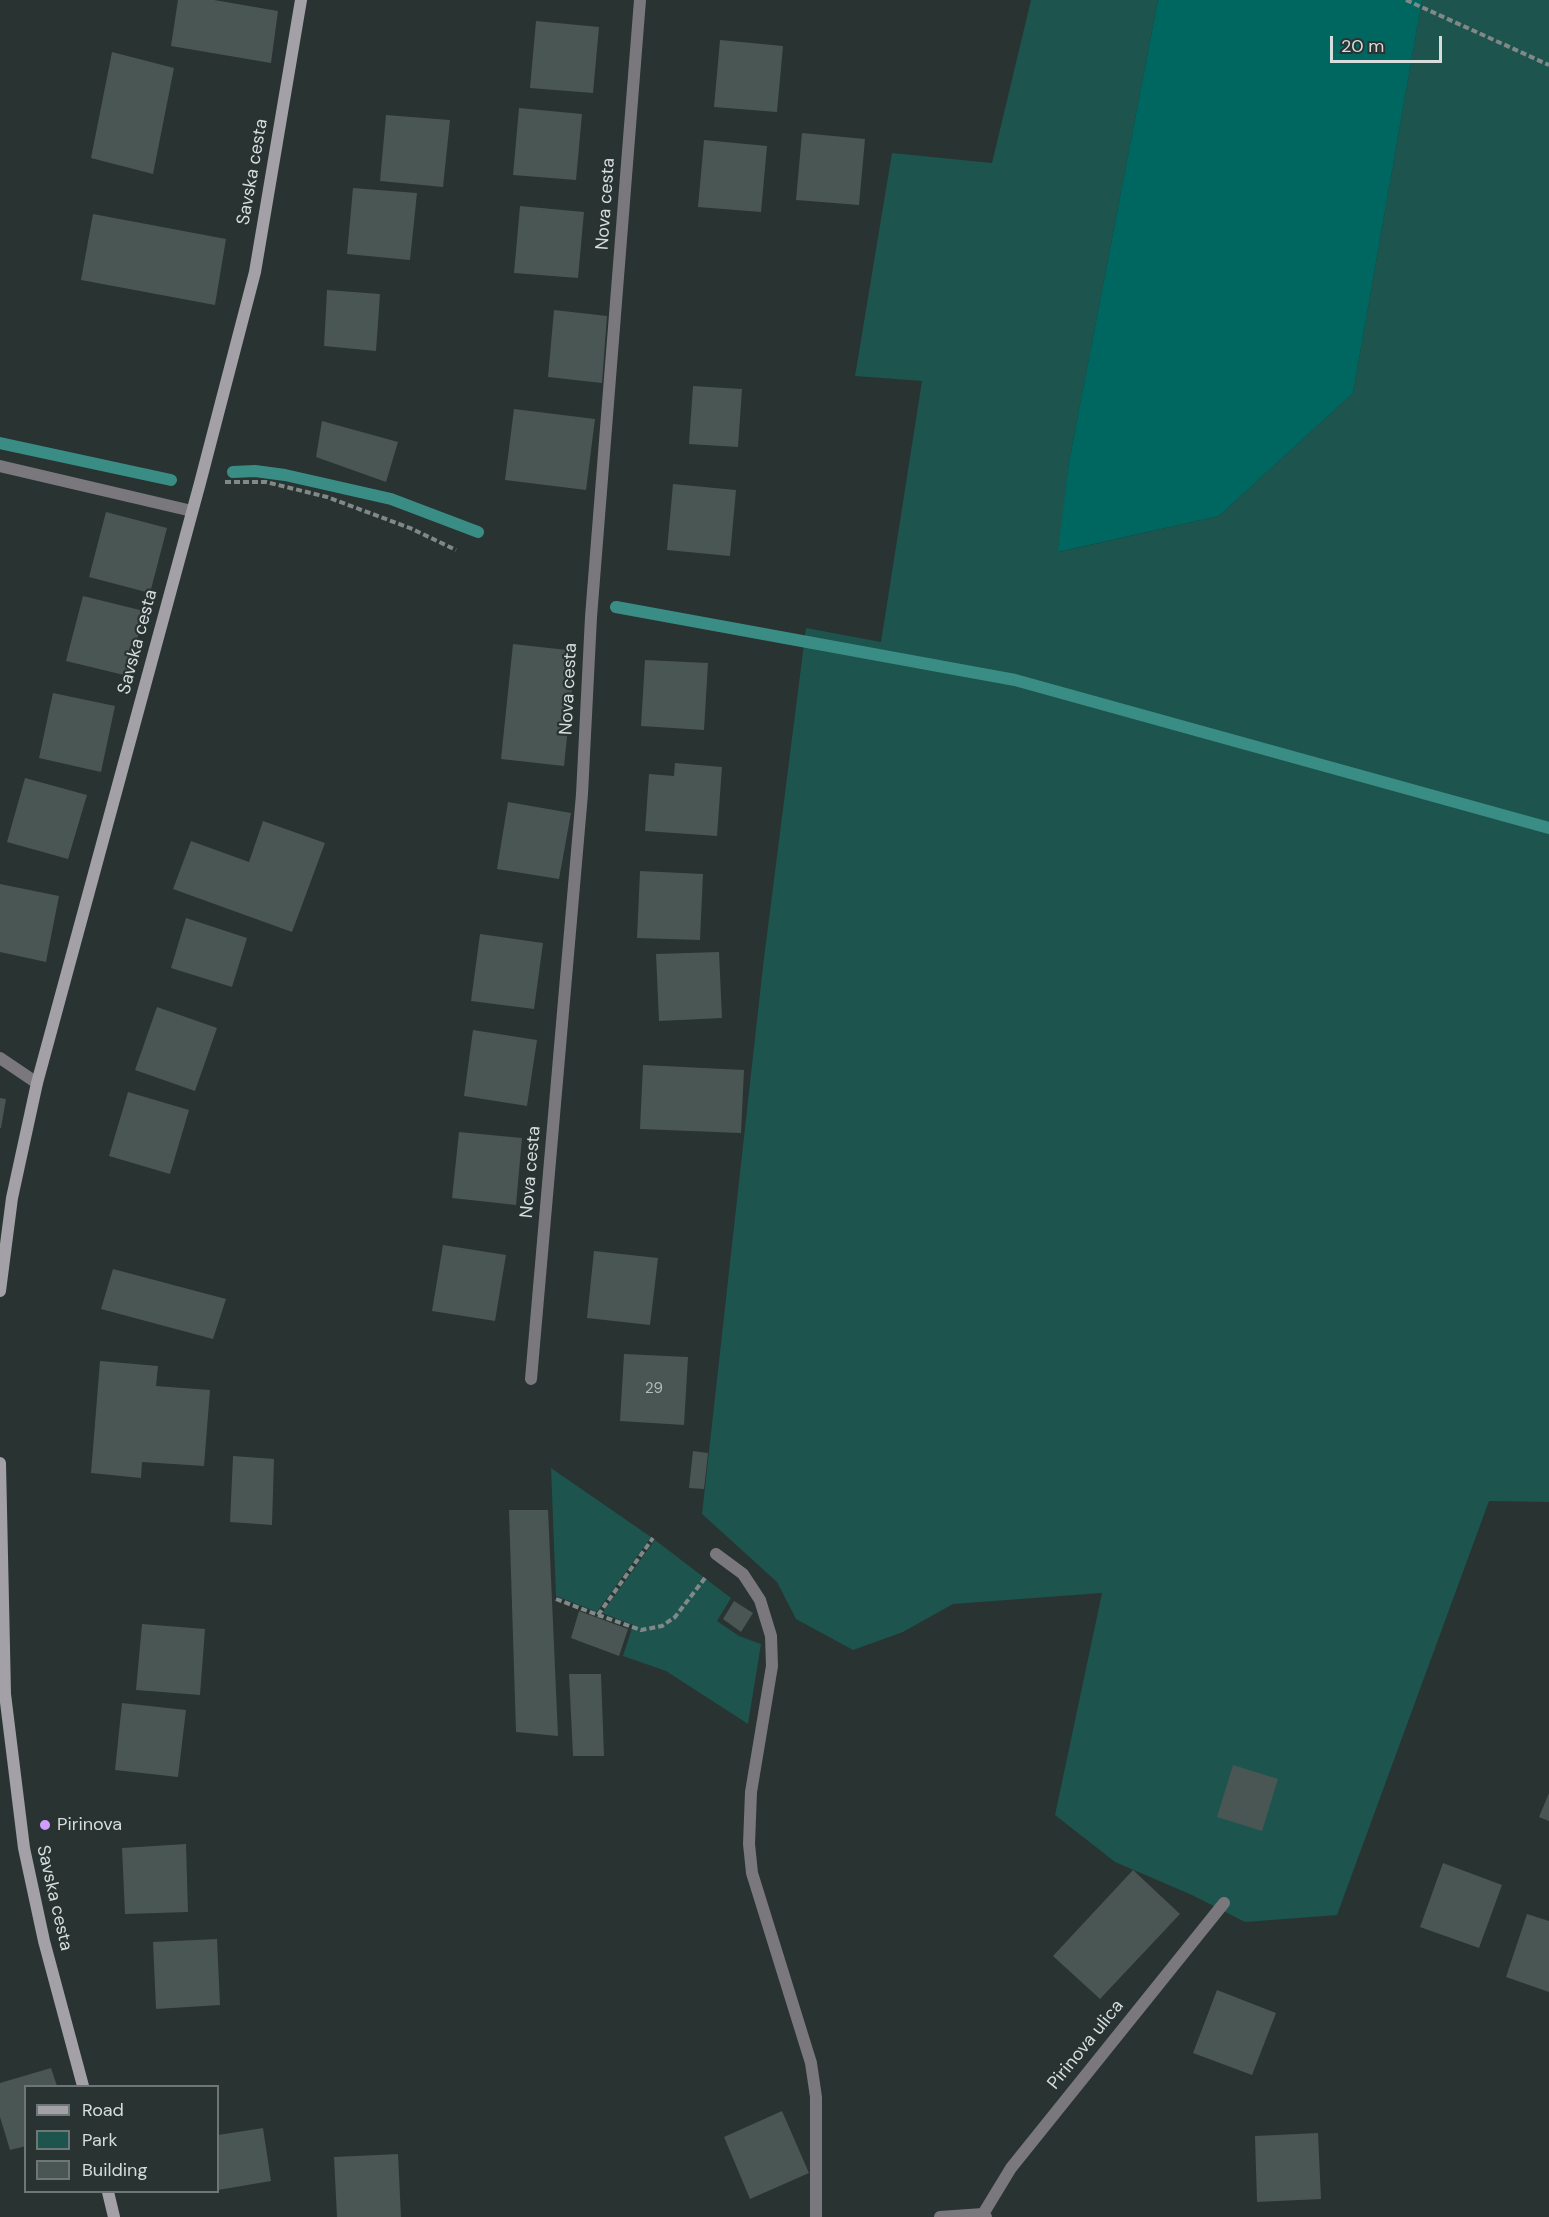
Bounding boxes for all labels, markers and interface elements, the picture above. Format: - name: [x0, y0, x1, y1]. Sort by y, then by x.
- scale bar: [1333, 24, 1446, 62]
- text: 20 m: [1341, 34, 1384, 58]
- street label: Savska cesta: [233, 117, 273, 227]
- street label: Nova cesta: [592, 157, 620, 251]
- street label: Savska cesta: [114, 587, 162, 697]
- street label: Nova cesta: [556, 642, 582, 736]
- street label: Nova cesta: [516, 1125, 546, 1219]
- house number: 29: [645, 1380, 663, 1398]
- place label: Pirinova: [57, 1814, 122, 1836]
- marker: Pirinova: [38, 1818, 52, 1832]
- street label: Savska cesta: [31, 1843, 77, 1953]
- street label: Pirinova ulica: [1043, 1996, 1129, 2094]
- legend: [24, 2085, 219, 2193]
- text: Road: [82, 2098, 124, 2122]
- text: Park: [82, 2128, 118, 2152]
- text: Building: [82, 2158, 147, 2182]

